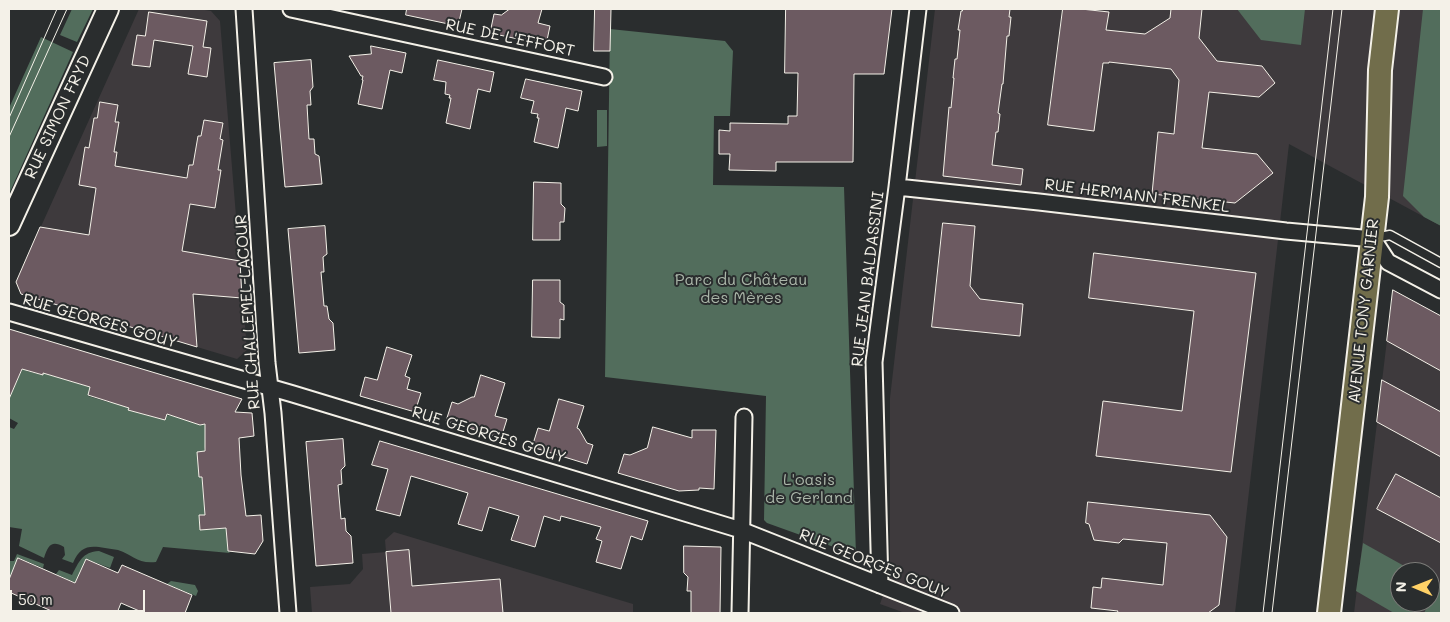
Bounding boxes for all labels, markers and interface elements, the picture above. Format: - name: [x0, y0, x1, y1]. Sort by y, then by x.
- street label: RUE DE L'EFFORT: [444, 15, 576, 61]
- street label: RUE SIMON FRYD: [21, 52, 95, 182]
- street label: RUE HERMANN FRENKEL: [1043, 175, 1231, 217]
- street label: RUE JEAN BALDASSINI: [848, 190, 888, 368]
- street label: RUE CHALLEMEL-LACOUR: [232, 214, 264, 410]
- street label: AVENUE TONY GARNIER: [1345, 218, 1383, 404]
- park label: Parc du Château des Mères: [675, 270, 807, 308]
- street label: RUE GEORGES GOUY: [20, 290, 180, 352]
- street label: RUE GEORGES GOUY: [410, 402, 568, 468]
- park label: L'oasis de Gerland: [765, 470, 853, 508]
- street label: RUE GEORGES GOUY: [796, 525, 952, 603]
- north arrow: [1390, 562, 1440, 612]
- scale bar: [12, 580, 148, 612]
- text: N: [1391, 581, 1410, 592]
- text: 50 m: [18, 589, 53, 609]

